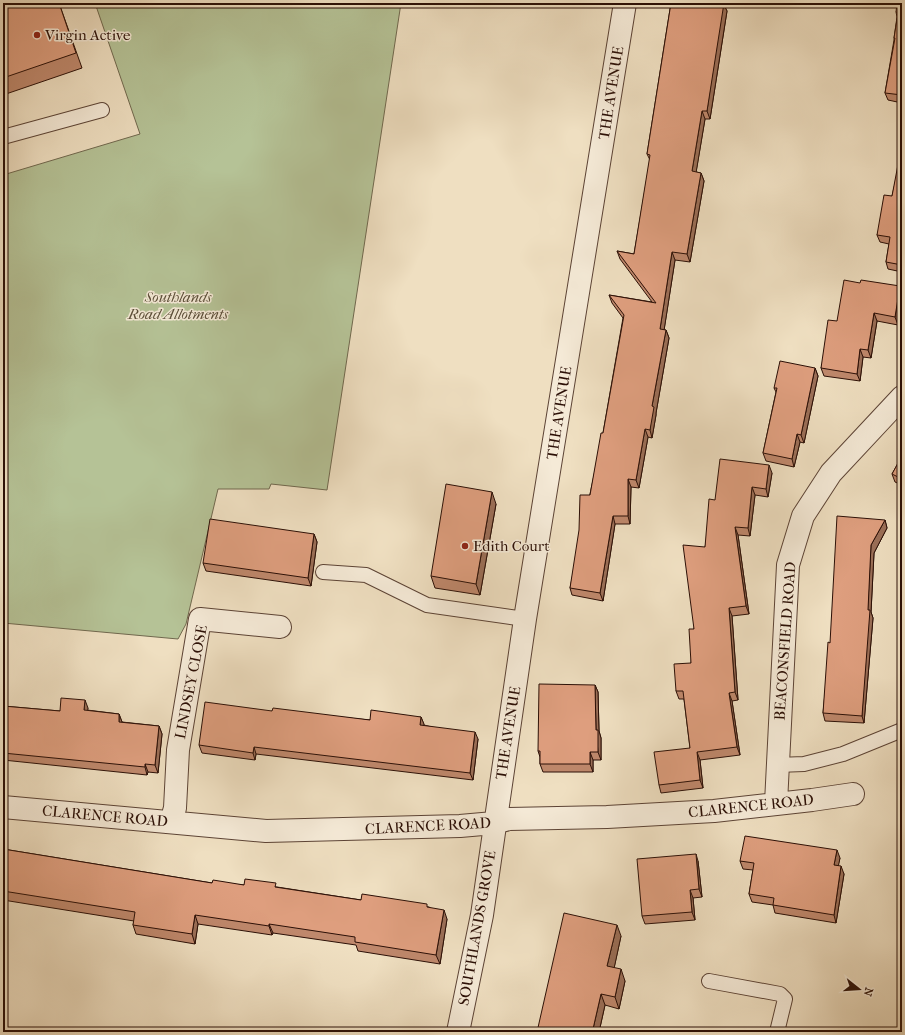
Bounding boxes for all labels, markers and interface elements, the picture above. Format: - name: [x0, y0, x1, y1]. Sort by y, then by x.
- place label: Virgin Active: [44, 26, 131, 44]
- marker: Virgin Active: [32, 30, 42, 40]
- street label: THE AVENUE: [595, 45, 627, 141]
- park label: Southlands Road Allotments: [127, 288, 228, 323]
- street label: THE AVENUE: [543, 365, 575, 461]
- place label: Edith Court: [473, 537, 550, 555]
- marker: Edith Court: [460, 541, 470, 551]
- street label: BEACONSFIELD ROAD: [770, 561, 800, 721]
- street label: LINDSEY CLOSE: [171, 623, 211, 741]
- street label: THE AVENUE: [492, 685, 524, 781]
- street label: CLARENCE ROAD: [687, 790, 815, 822]
- street label: CLARENCE ROAD: [41, 802, 169, 830]
- street label: CLARENCE ROAD: [365, 814, 491, 838]
- street label: SOUTHLANDS GROVE: [454, 849, 500, 1007]
- north arrow: [839, 969, 879, 1009]
- text: N: [860, 986, 876, 998]

